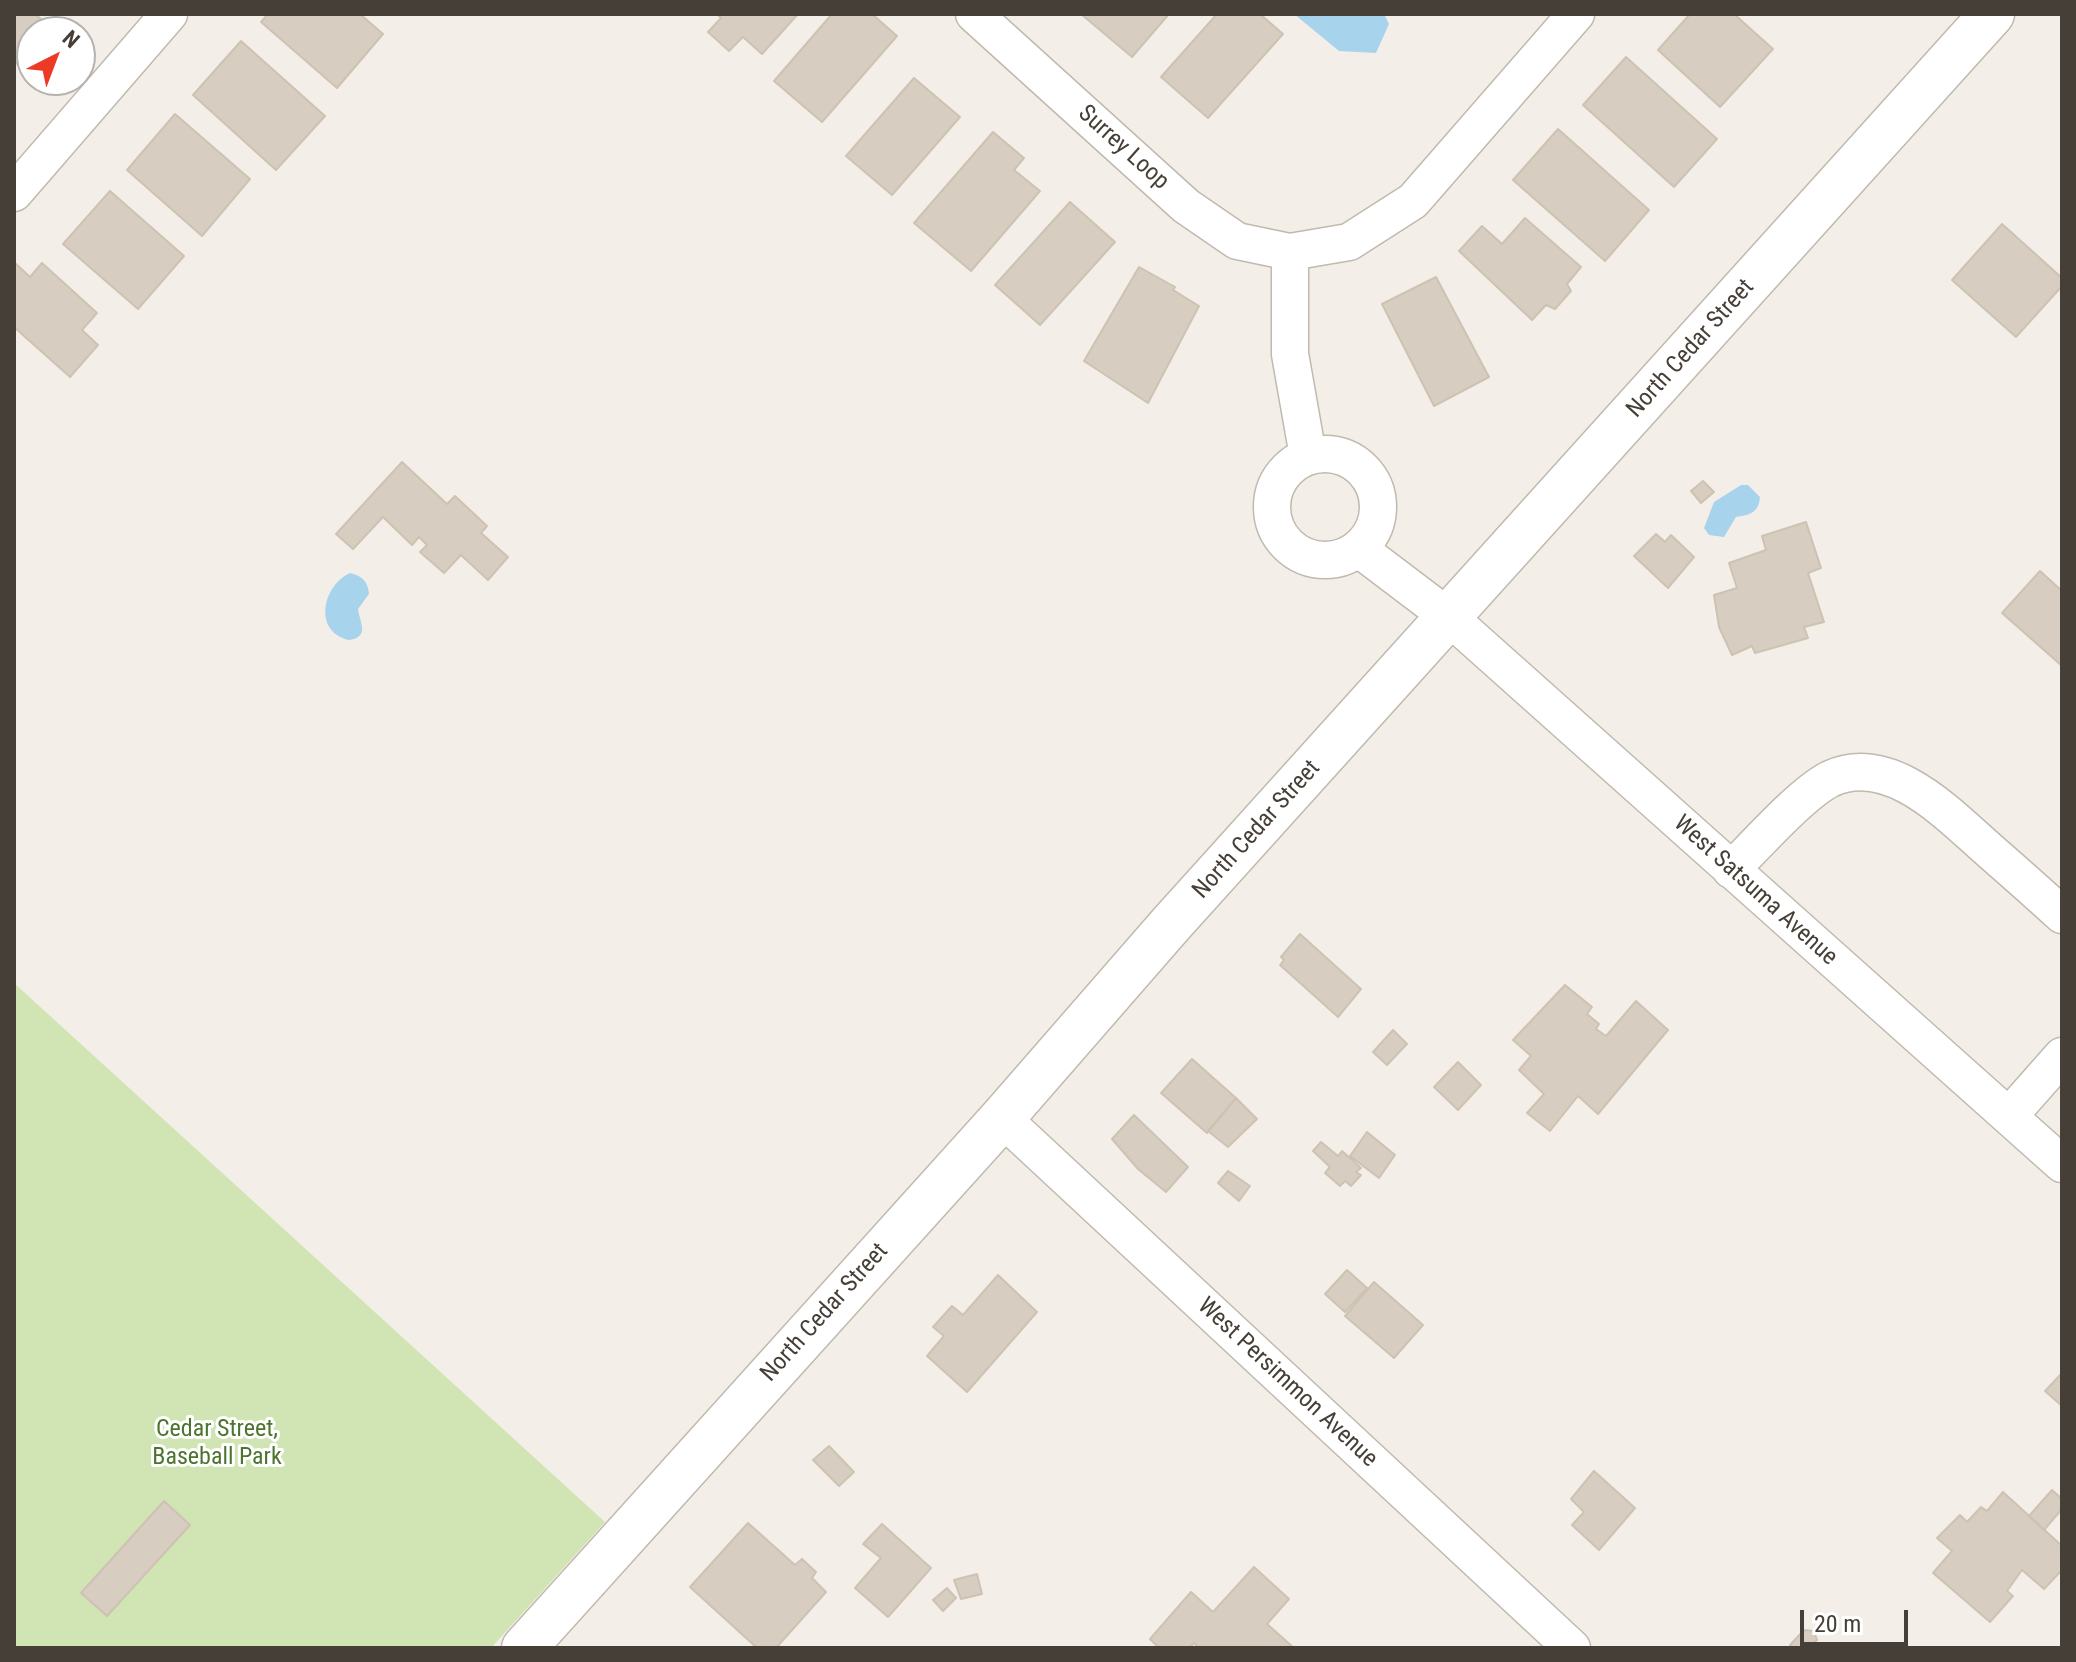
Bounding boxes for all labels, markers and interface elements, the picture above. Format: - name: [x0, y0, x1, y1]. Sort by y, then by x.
- north arrow: [16, 16, 96, 96]
- text: N: [58, 25, 84, 53]
- street label: Surrey Loop: [1072, 100, 1174, 196]
- street label: North Cedar Street: [1621, 274, 1761, 424]
- street label: North Cedar Street: [1187, 755, 1327, 905]
- street label: West Satsuma Avenue: [1667, 810, 1843, 972]
- street label: North Cedar Street: [755, 1238, 895, 1388]
- street label: West Persimmon Avenue: [1191, 1292, 1383, 1474]
- park label: Cedar Street, Baseball Park: [152, 1416, 282, 1472]
- scale bar: [1804, 1594, 1912, 1644]
- text: 20 m: [1814, 1610, 1861, 1638]

